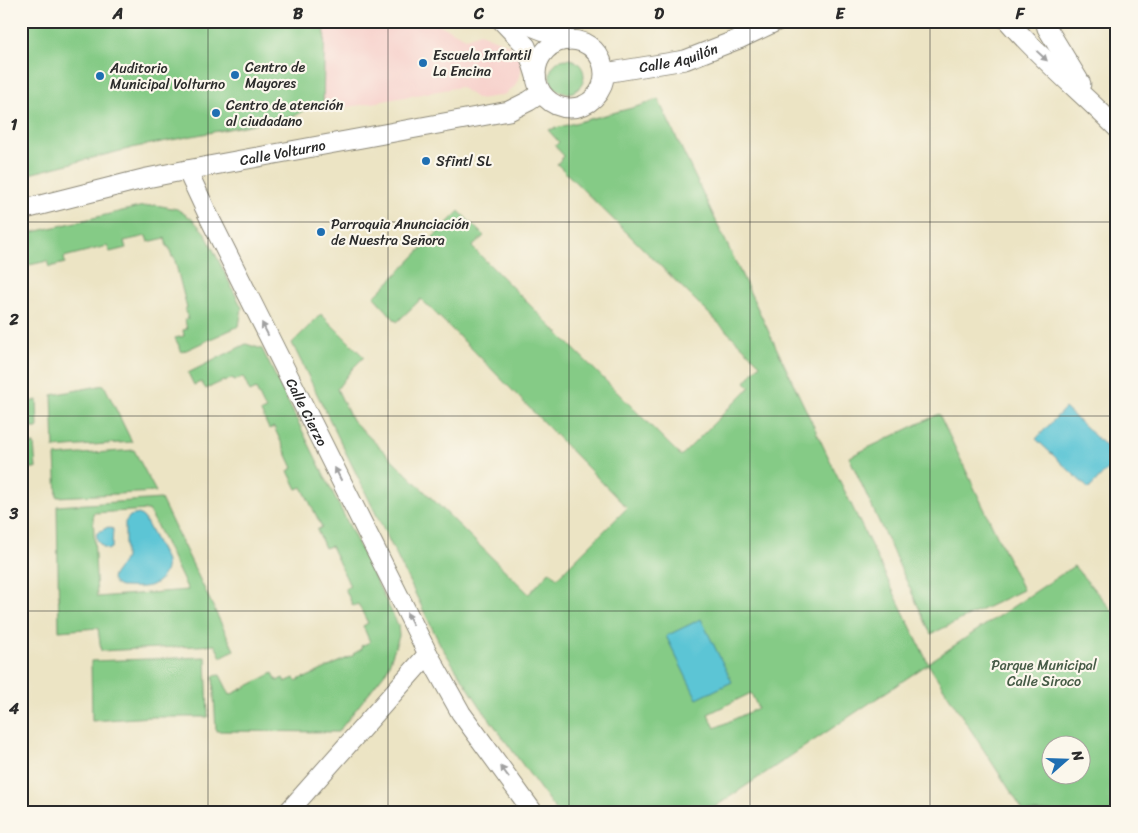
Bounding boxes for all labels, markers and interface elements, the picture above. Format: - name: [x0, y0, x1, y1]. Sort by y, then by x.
- text: A: [112, 0, 123, 28]
- text: B: [293, 0, 304, 28]
- text: C: [473, 0, 485, 28]
- text: D: [654, 0, 664, 28]
- text: E: [836, 0, 846, 28]
- text: F: [1015, 0, 1026, 28]
- street label: Calle Aquilón: [637, 36, 722, 80]
- place label: Escuela Infantil La Encina: [433, 43, 532, 84]
- one-way arrow: [1036, 50, 1048, 62]
- place label: Centro de Mayores: [245, 55, 305, 96]
- place label: Auditorio Municipal Volturno: [109, 56, 225, 97]
- marker: Escuela Infantil La Encina: [417, 57, 429, 69]
- marker: Centro de Mayores: [229, 69, 241, 81]
- marker: Auditorio Municipal Volturno: [94, 70, 106, 82]
- place label: Centro de atención al ciudadano: [226, 93, 344, 134]
- marker: Centro de atención al ciudadano: [210, 107, 222, 119]
- text: 1: [11, 110, 18, 139]
- street label: Calle Volturno: [238, 132, 328, 173]
- place label: Sfintl SL: [436, 149, 492, 174]
- marker: Sfintl SL: [420, 155, 432, 167]
- place label: Parroquia Anunciación de Nuestra Señora: [331, 212, 470, 253]
- marker: Parroquia Anunciación de Nuestra Señora: [315, 226, 327, 238]
- text: 2: [8, 305, 19, 334]
- one-way arrow: [261, 322, 269, 336]
- street label: Calle Cierzo: [279, 373, 334, 451]
- one-way arrow: [334, 467, 342, 481]
- text: 3: [9, 499, 19, 528]
- one-way arrow: [406, 612, 414, 627]
- park label: Parque Municipal Calle Siroco: [991, 653, 1098, 694]
- text: 4: [8, 694, 19, 723]
- north arrow: [1040, 736, 1090, 786]
- text: N: [1064, 746, 1091, 765]
- one-way arrow: [499, 766, 510, 779]

